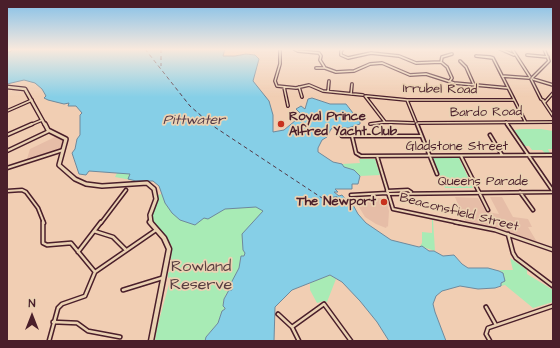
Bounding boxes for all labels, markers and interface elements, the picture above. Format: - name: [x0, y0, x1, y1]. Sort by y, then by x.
- street label: Irrubel Road: [403, 82, 477, 98]
- street label: Bardo Road: [450, 105, 522, 121]
- place label: Royal Prince Alfred Yacht Club: [289, 109, 397, 140]
- water label: Pittwater: [163, 113, 225, 129]
- marker: Royal Prince Alfred Yacht Club: [276, 119, 286, 129]
- street label: Gladstone Street: [406, 139, 508, 155]
- street label: Queens Parade: [438, 174, 528, 190]
- street label: Beaconsfield Street: [398, 191, 520, 235]
- place label: The Newport: [297, 194, 376, 210]
- marker: The Newport: [379, 197, 389, 207]
- park label: Rowland Reserve: [170, 258, 232, 296]
- north arrow: [12, 296, 52, 336]
- text: N: [29, 296, 35, 311]

